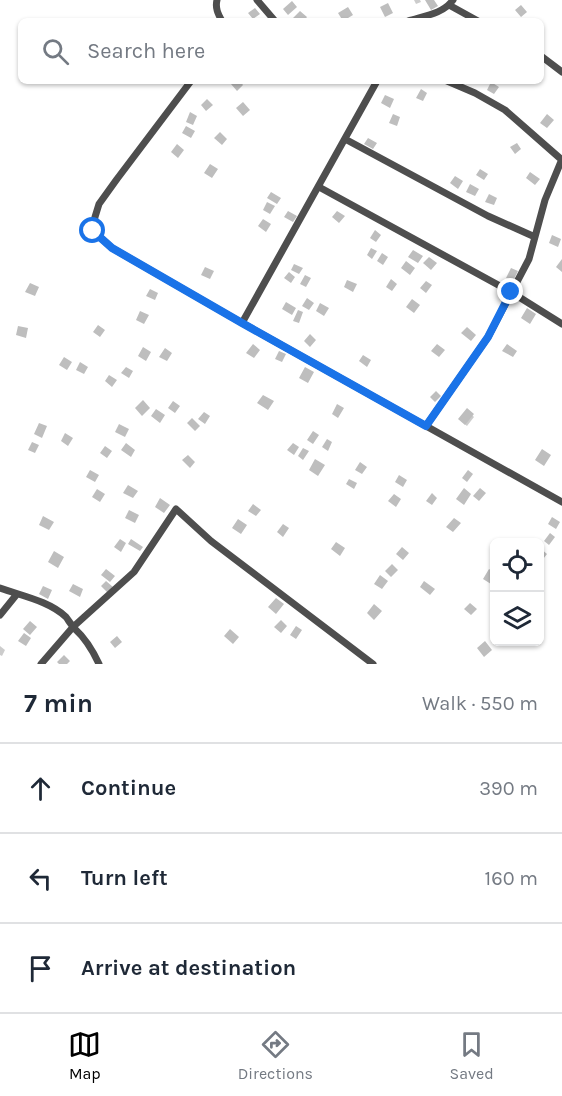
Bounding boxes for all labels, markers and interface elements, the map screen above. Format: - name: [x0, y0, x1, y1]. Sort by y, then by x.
- search box: [18, 18, 544, 84]
- icon: search: [39, 35, 72, 68]
- text: Search here: [87, 38, 205, 64]
- route start: [79, 217, 105, 243]
- route end: [497, 278, 523, 304]
- map controls: [490, 538, 544, 646]
- button: locate: [490, 538, 544, 592]
- button: layers: [490, 592, 544, 646]
- text: 7 min: [24, 688, 93, 719]
- text: Walk · 550 m: [422, 692, 538, 715]
- icon: ahead: [24, 772, 57, 805]
- text: Continue: [81, 775, 176, 801]
- text: 390 m: [479, 777, 538, 800]
- icon: left: [24, 862, 57, 895]
- text: Turn left: [81, 865, 168, 891]
- text: 160 m: [485, 867, 538, 890]
- icon: arrive: [24, 952, 57, 985]
- text: Arrive at destination: [81, 955, 296, 981]
- tab: Map: [68, 1028, 101, 1083]
- tab: Directions: [238, 1028, 313, 1083]
- tab: Saved: [450, 1028, 494, 1083]

